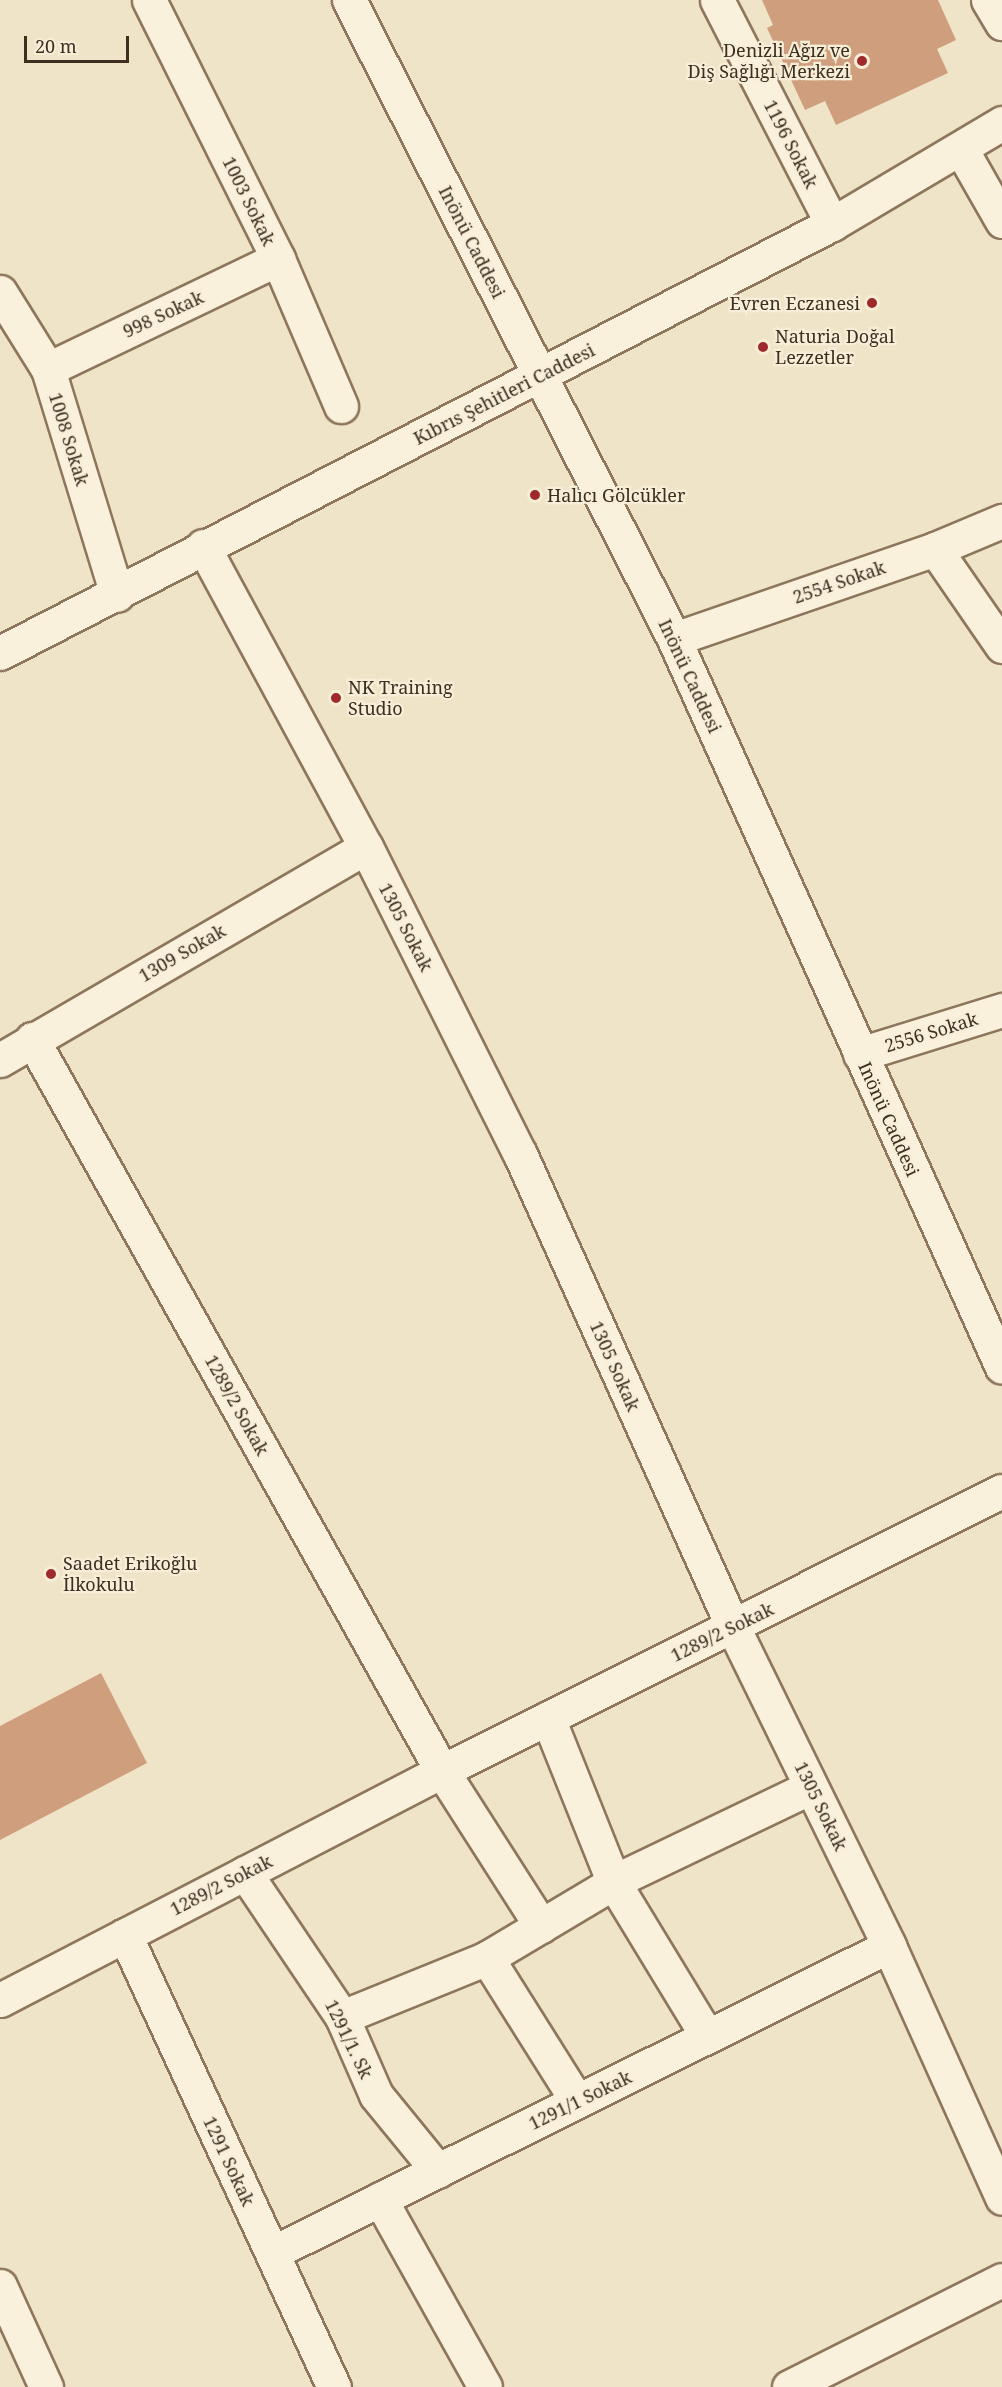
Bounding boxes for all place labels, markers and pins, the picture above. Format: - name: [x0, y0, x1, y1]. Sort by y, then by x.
- place label: Denizli Ağız ve Diş Sağlığı Merkezi: [688, 40, 850, 82]
- marker: Denizli Ağız ve Diş Sağlığı Merkezi: [855, 54, 869, 68]
- place label: Evren Eczanesi: [729, 292, 860, 314]
- marker: Evren Eczanesi: [865, 296, 879, 310]
- place label: Naturia Doğal Lezzetler: [775, 326, 895, 368]
- marker: Naturia Doğal Lezzetler: [756, 340, 770, 354]
- place label: Halıcı Gölcükler: [547, 484, 685, 506]
- marker: Halıcı Gölcükler: [528, 488, 542, 502]
- place label: NK Training Studio: [348, 677, 453, 720]
- marker: NK Training Studio: [329, 691, 343, 705]
- place label: Saadet Erikoğlu İlkokulu: [63, 1553, 197, 1596]
- marker: Saadet Erikoğlu İlkokulu: [44, 1567, 58, 1581]

